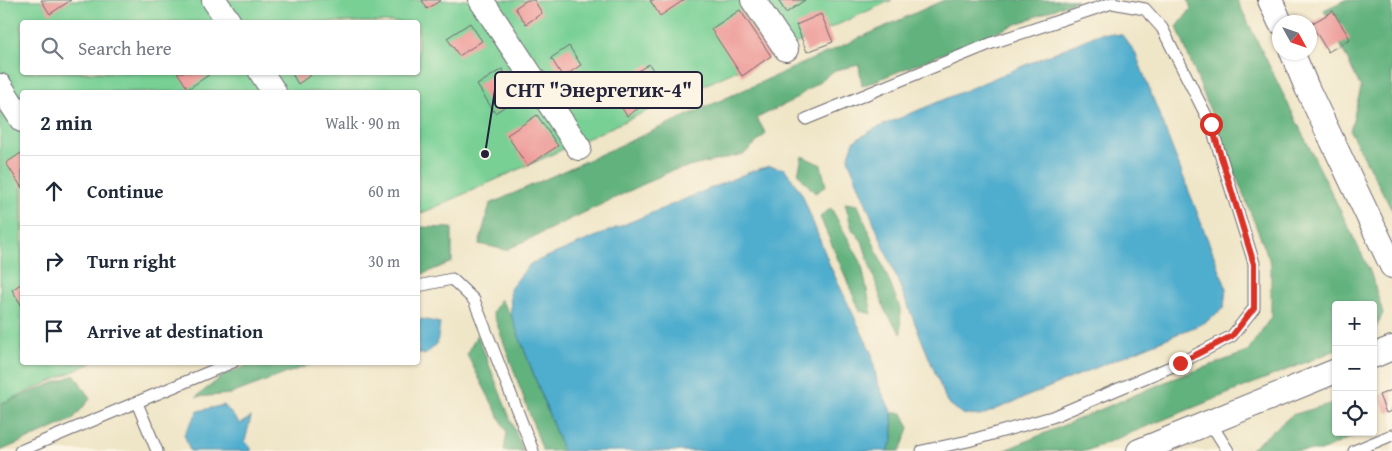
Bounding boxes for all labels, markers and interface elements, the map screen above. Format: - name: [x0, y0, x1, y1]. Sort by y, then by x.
- north arrow: [1272, 15, 1317, 60]
- search box: [20, 20, 420, 75]
- icon: search: [38, 34, 66, 62]
- text: Search here: [78, 34, 172, 62]
- callout: СНТ "Энергетик-4": [495, 72, 702, 108]
- text: СНТ "Энергетик-4": [506, 74, 692, 105]
- text: 2 min: [40, 107, 92, 138]
- text: Walk · 90 m: [325, 111, 400, 135]
- route start: [1200, 113, 1223, 136]
- icon: ahead: [40, 177, 68, 205]
- text: Continue: [87, 177, 164, 205]
- text: 60 m: [368, 179, 400, 203]
- icon: right: [40, 247, 68, 275]
- text: Turn right: [87, 247, 176, 275]
- text: 30 m: [368, 249, 400, 273]
- map controls: [1332, 301, 1377, 436]
- button: +: [1332, 301, 1377, 346]
- icon: arrive: [40, 317, 68, 345]
- text: Arrive at destination: [87, 317, 263, 345]
- button: −: [1332, 346, 1377, 391]
- route end: [1169, 352, 1192, 375]
- button: locate: [1332, 391, 1377, 436]

